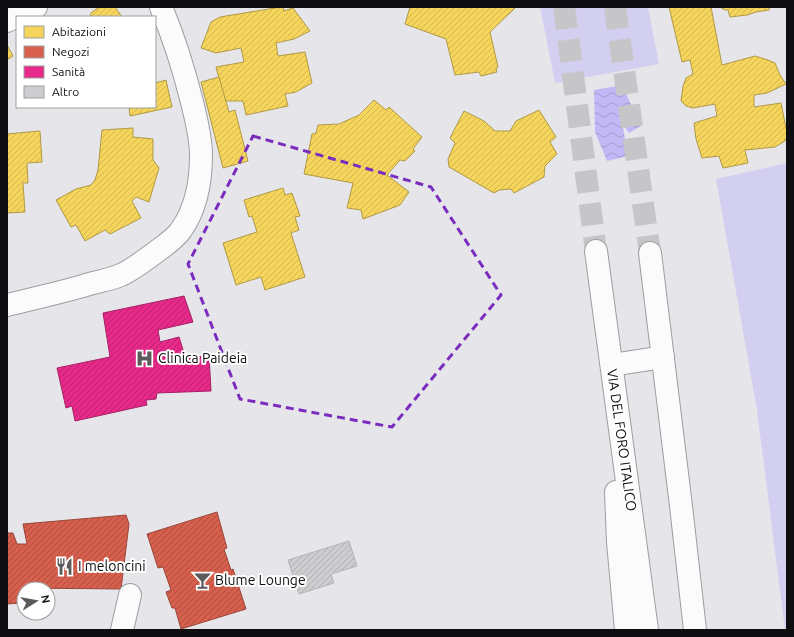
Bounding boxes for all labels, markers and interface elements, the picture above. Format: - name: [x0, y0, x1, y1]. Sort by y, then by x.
- legend: [16, 16, 156, 108]
- text: Abitazioni: [52, 25, 106, 38]
- text: Negozi: [52, 45, 90, 58]
- text: Sanità: [52, 65, 85, 78]
- text: Altro: [52, 85, 79, 98]
- hospital icon: Clinica Paideia: [135, 348, 155, 368]
- place label: Clinica Paideia: [158, 350, 247, 366]
- street label: VIA DEL FORO ITALICO: [604, 368, 640, 512]
- restaurant icon: I meloncini: [55, 556, 75, 576]
- place label: I meloncini: [78, 558, 146, 574]
- bar icon: Blume Lounge: [192, 570, 212, 590]
- place label: Blume Lounge: [215, 572, 306, 588]
- north arrow: [16, 581, 56, 621]
- text: N: [39, 594, 52, 604]

